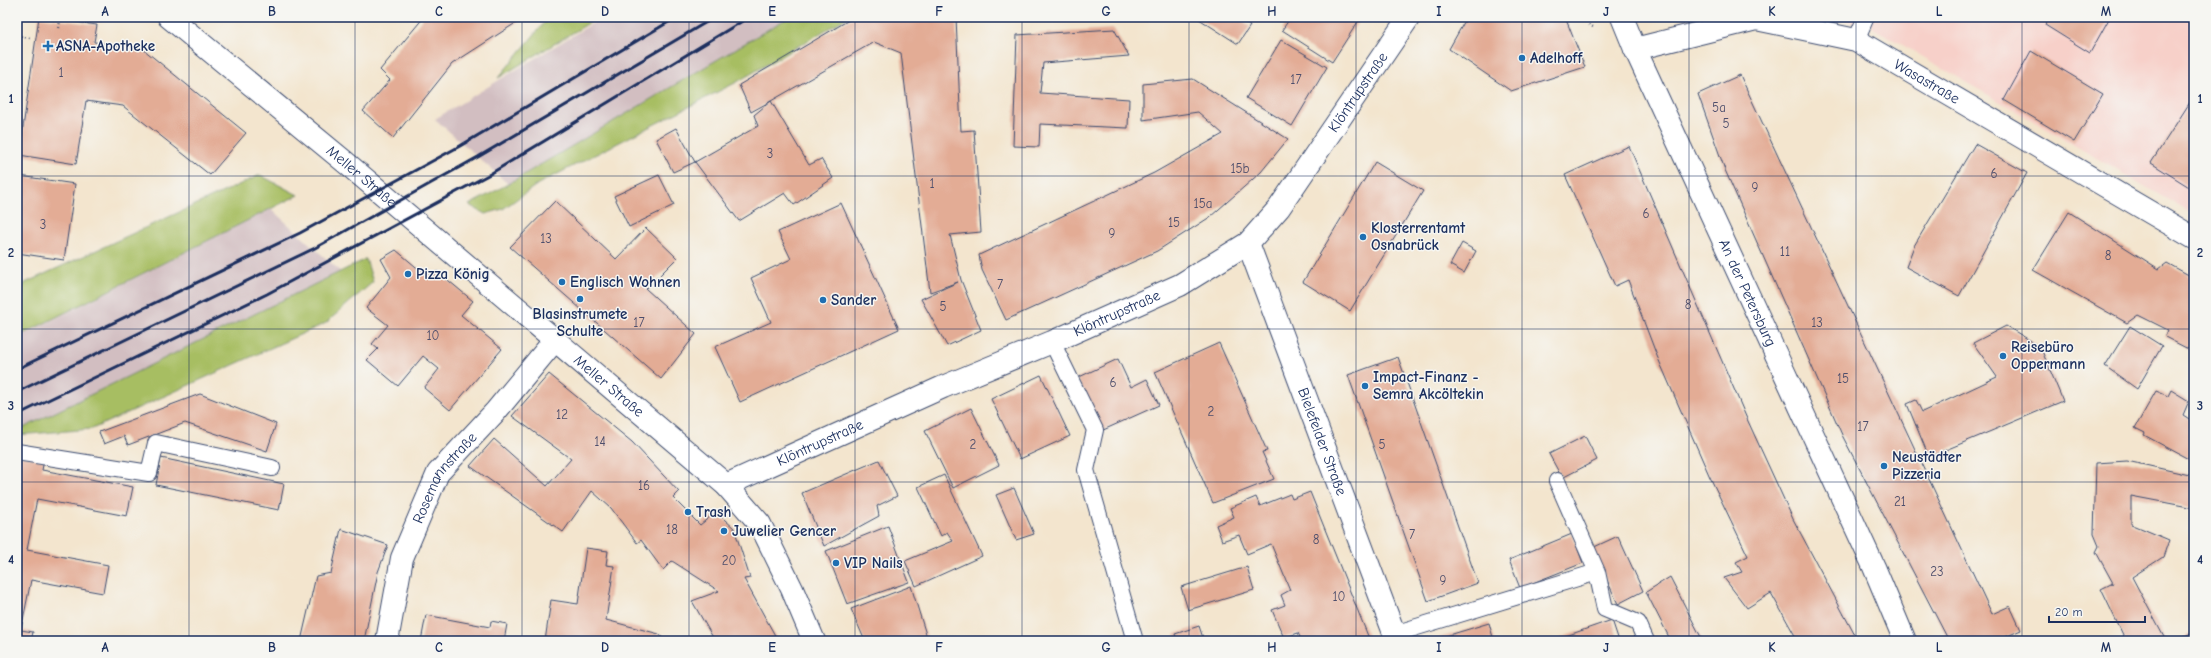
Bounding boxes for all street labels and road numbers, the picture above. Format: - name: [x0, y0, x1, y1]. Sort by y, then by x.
- street label: Klöntrupstraße: [1324, 48, 1392, 136]
- street label: Wasastraße: [1891, 55, 1963, 108]
- street label: Meller Straße: [323, 141, 401, 211]
- street label: An der Petersburg: [1715, 236, 1780, 349]
- street label: Klöntrupstraße: [1071, 286, 1163, 340]
- street label: Meller Straße: [570, 351, 648, 421]
- street label: Bielefelder Straße: [1294, 385, 1351, 498]
- street label: Klöntrupstraße: [774, 415, 866, 470]
- street label: Rosemannstraße: [409, 428, 481, 526]

